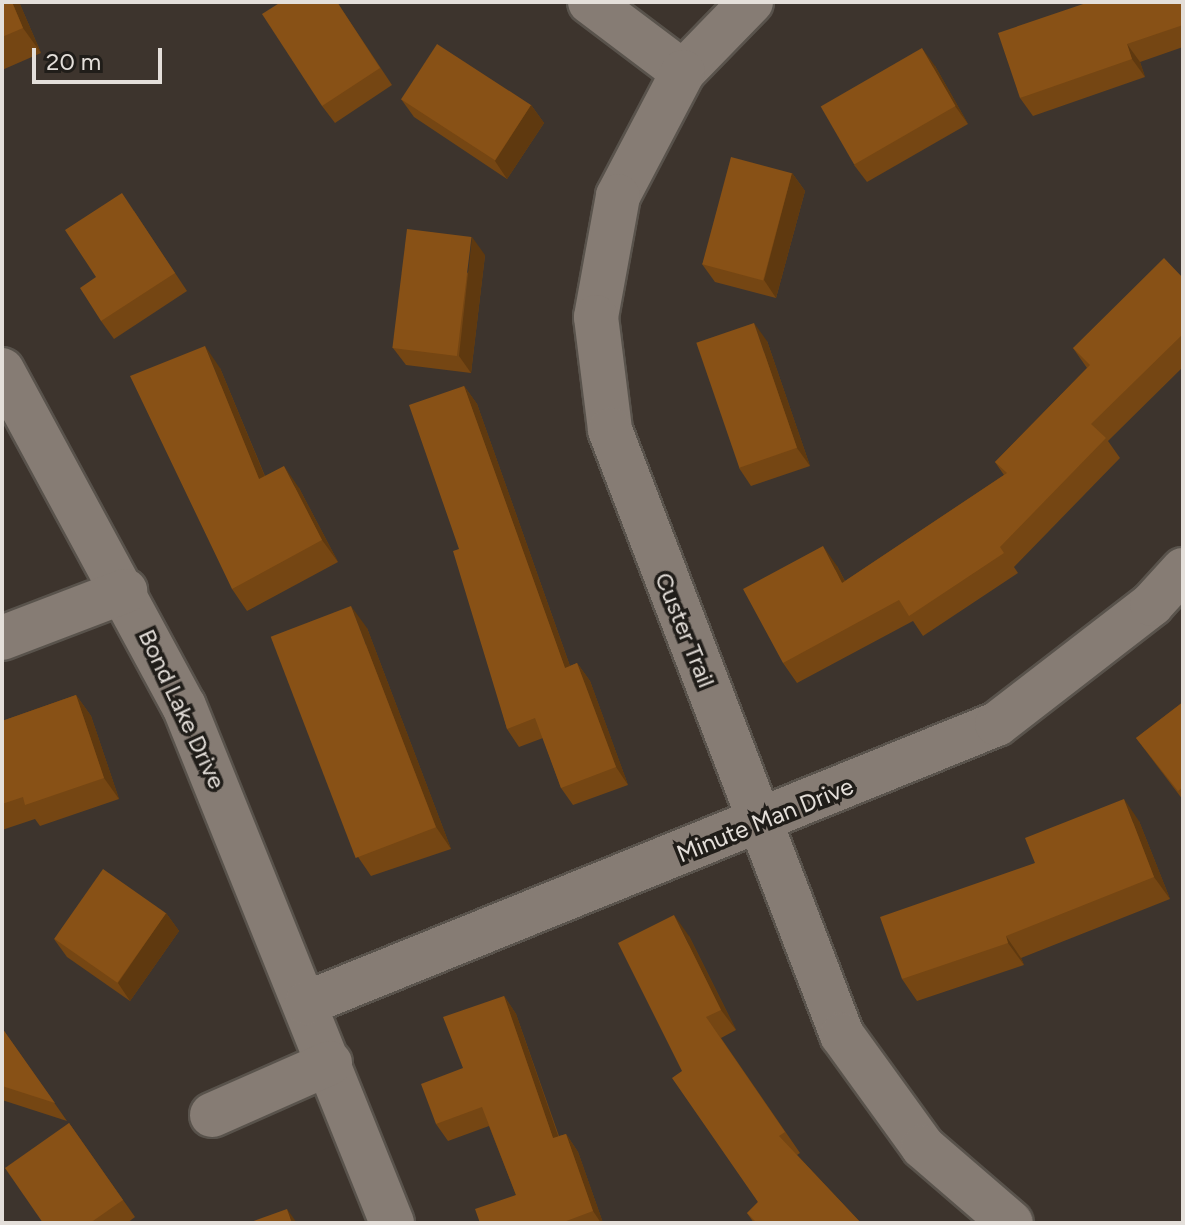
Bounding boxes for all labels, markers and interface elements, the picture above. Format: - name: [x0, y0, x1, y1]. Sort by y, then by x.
- scale bar: [36, 32, 166, 82]
- text: 20 m: [46, 47, 101, 76]
- street label: Custer Trail: [649, 568, 721, 692]
- street label: Bond Lake Drive: [132, 625, 232, 793]
- street label: Minute Man Drive: [672, 771, 858, 869]

